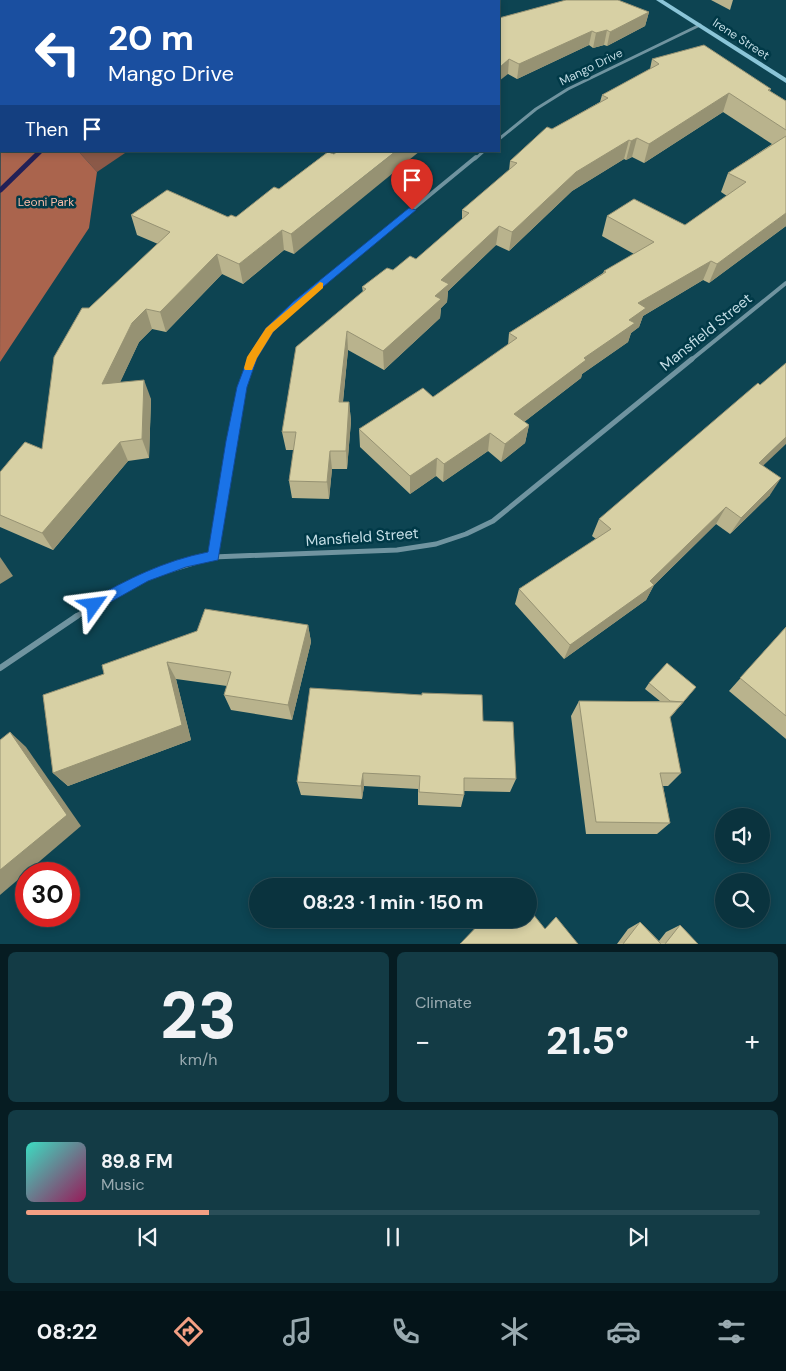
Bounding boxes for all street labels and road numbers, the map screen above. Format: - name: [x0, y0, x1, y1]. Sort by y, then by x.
- street label: Irene Street: [709, 15, 773, 63]
- street label: Mango Drive: [557, 45, 626, 89]
- street label: Mansfield Street: [656, 289, 756, 375]
- street label: Mansfield Street: [305, 523, 419, 551]

